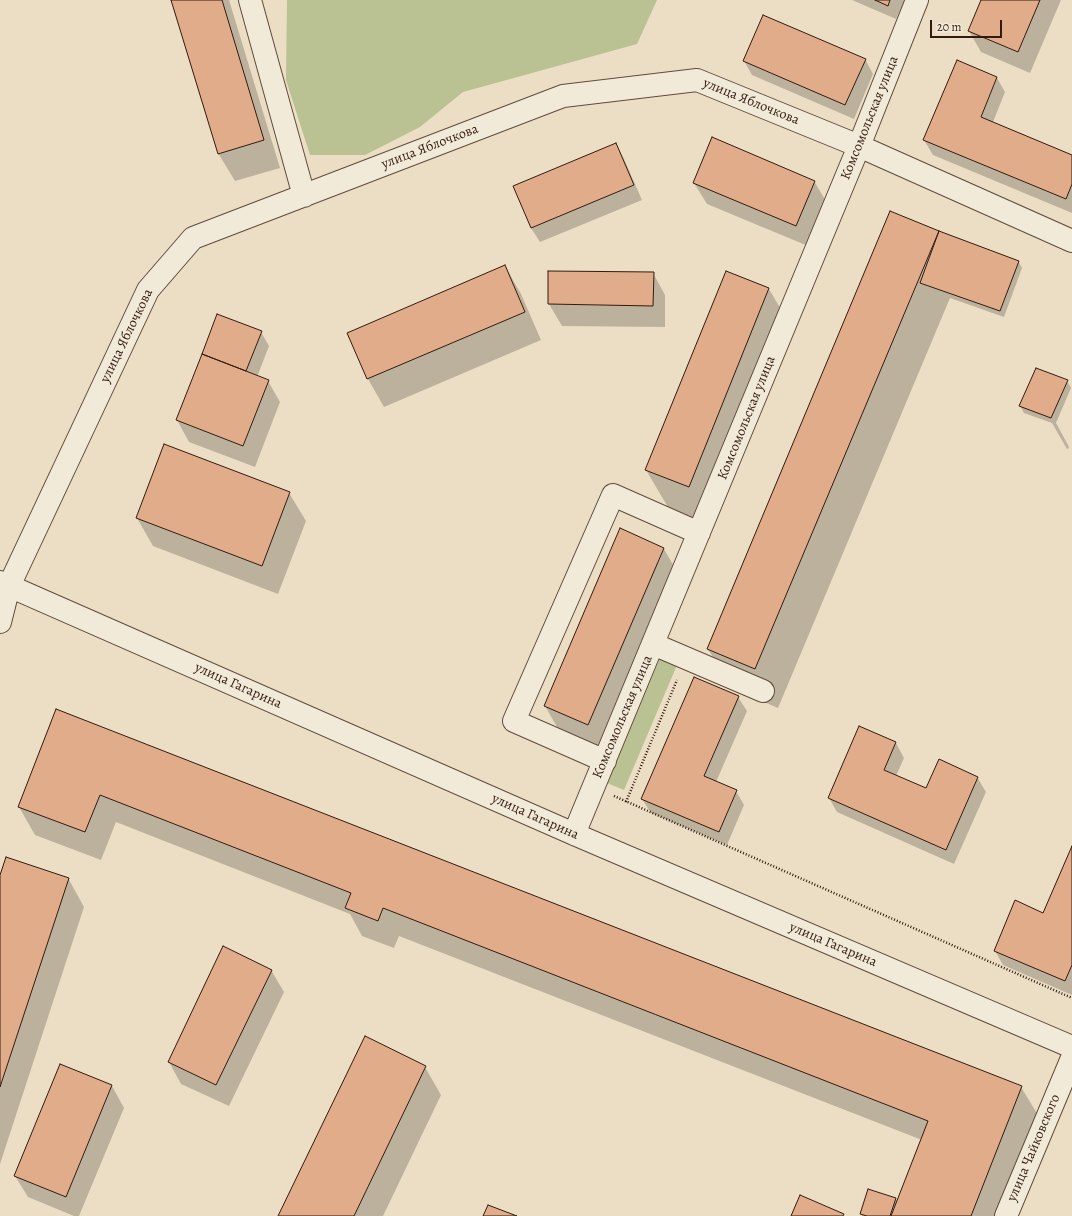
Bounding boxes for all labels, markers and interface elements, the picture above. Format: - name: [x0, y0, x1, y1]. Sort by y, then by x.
- scale bar: [932, 12, 1004, 38]
- text: 20 m: [937, 19, 961, 35]
- street label: Комсомольская улица: [837, 54, 903, 182]
- street label: улица Яблочкова: [700, 75, 802, 129]
- street label: улица Яблочкова: [379, 121, 481, 173]
- street label: улица Яблочкова: [97, 286, 157, 386]
- street label: Комсомольская улица: [714, 354, 780, 482]
- street label: Комсомольская улица: [589, 653, 657, 781]
- street label: улица Гагарина: [192, 659, 284, 713]
- street label: улица Гагарина: [489, 790, 581, 844]
- street label: улица Гагарина: [787, 919, 879, 971]
- street label: улица Чайковского: [1004, 1092, 1064, 1204]

